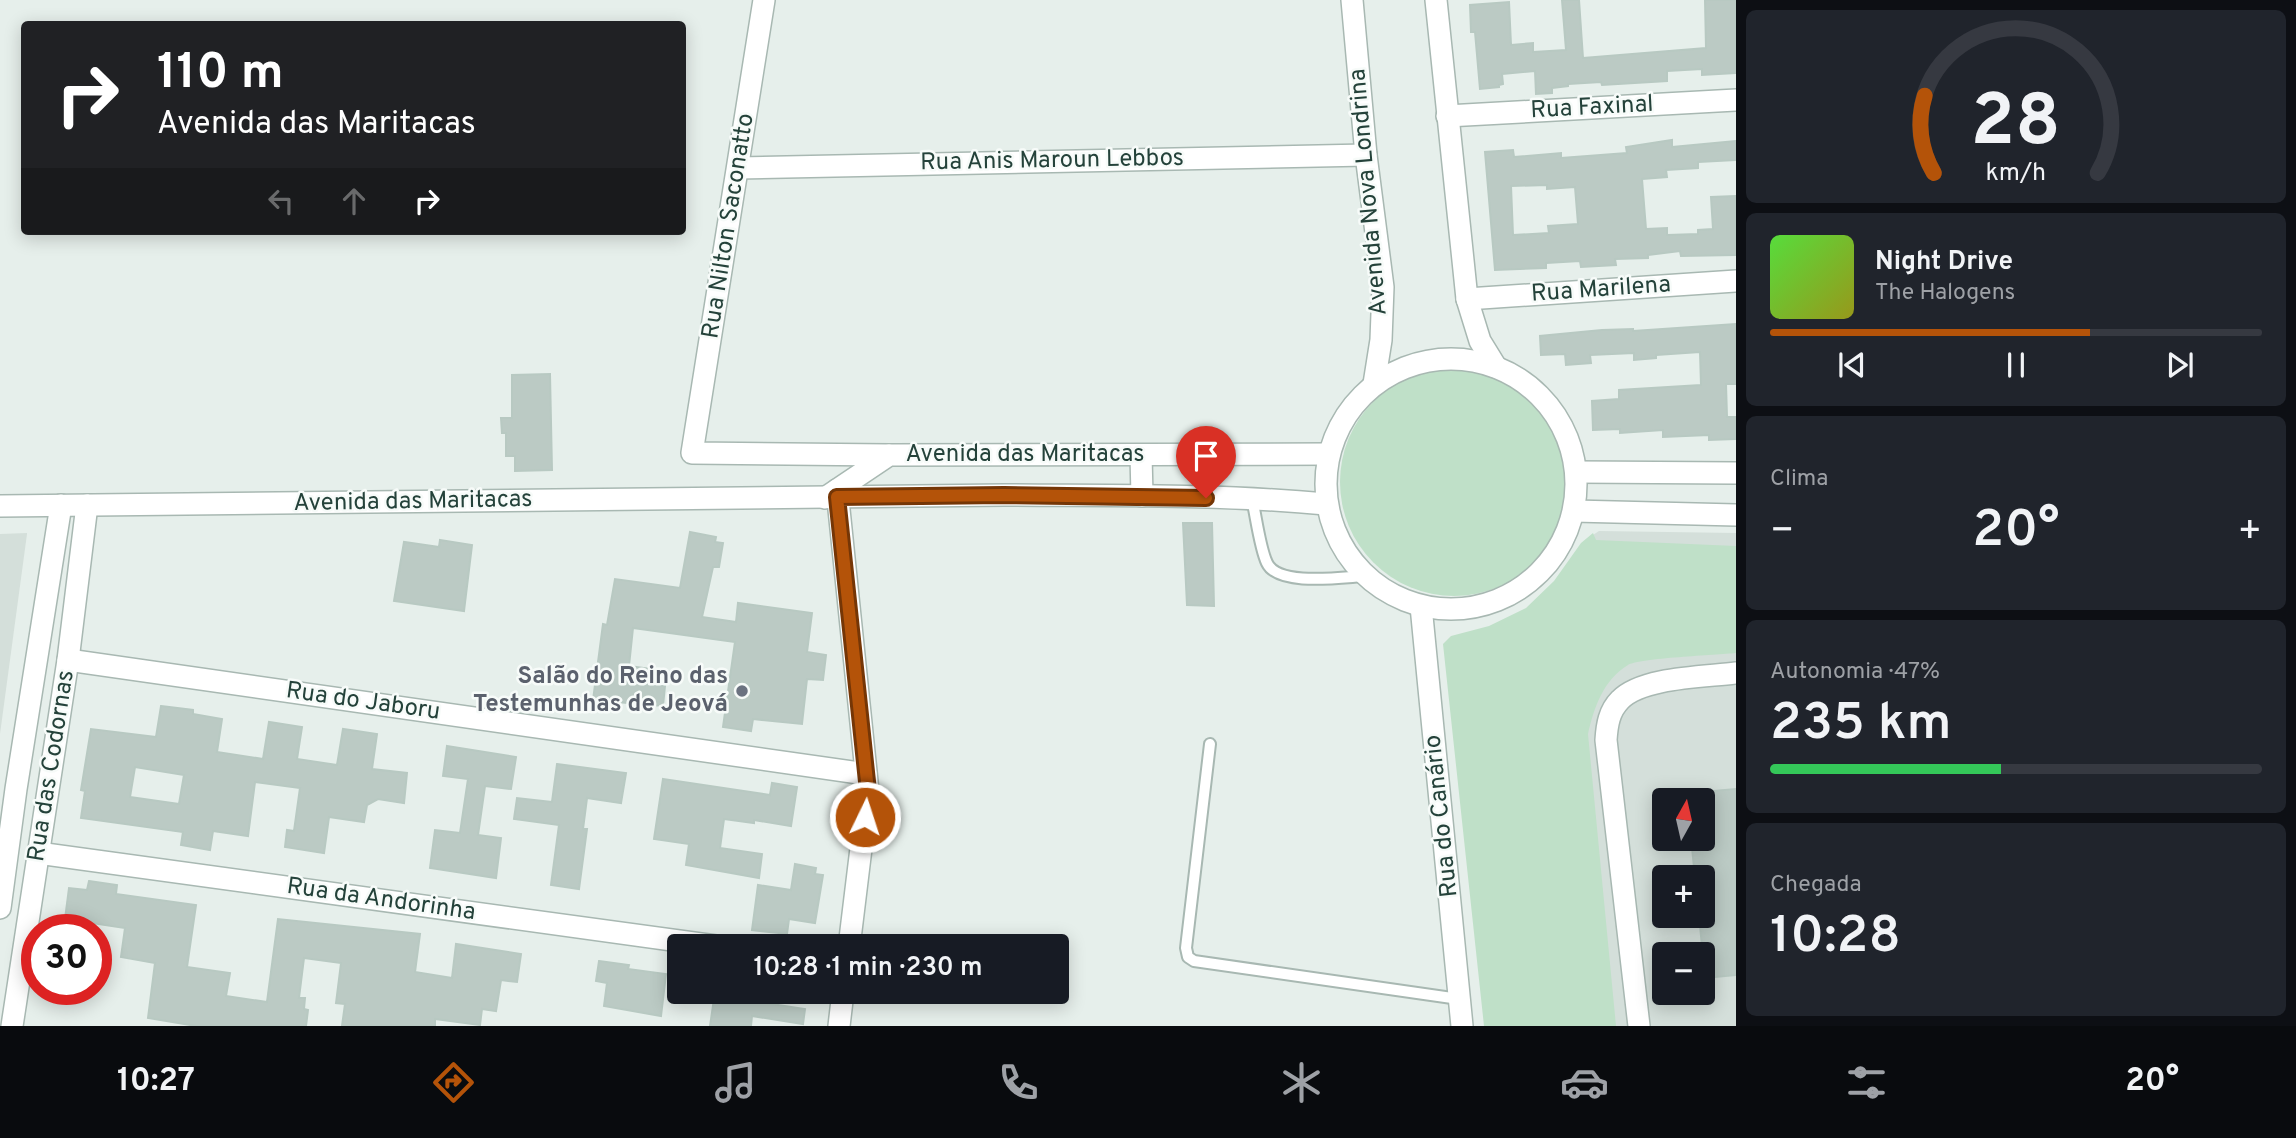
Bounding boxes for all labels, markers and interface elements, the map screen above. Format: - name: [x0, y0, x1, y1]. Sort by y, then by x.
- text: 110 m: [157, 44, 284, 106]
- icon: right: [42, 49, 133, 140]
- street label: Avenida Nova Londrina: [1343, 67, 1395, 317]
- text: 28: [1971, 79, 2061, 171]
- street label: Rua Faxinal: [1530, 90, 1654, 126]
- text: Avenida das Maritacas: [157, 105, 476, 145]
- street label: Rua Nilton Saconatto: [696, 111, 762, 341]
- street label: Rua Anis Maroun Lebbos: [920, 144, 1184, 178]
- text: km/h: [1986, 157, 2046, 189]
- icon: left: [262, 182, 300, 220]
- icon: ahead: [335, 182, 373, 220]
- icon: right: [408, 182, 446, 220]
- text: Night Drive: [1875, 246, 2013, 279]
- street label: Rua Marilena: [1530, 270, 1672, 310]
- text: The Halogens: [1875, 279, 2015, 308]
- icon: previous: [1833, 346, 1871, 384]
- icon: pause: [1997, 346, 2035, 384]
- icon: next: [2161, 346, 2199, 384]
- pin: [1176, 426, 1236, 498]
- icon: arrive: [1187, 437, 1225, 475]
- street label: Avenida das Maritacas: [905, 440, 1145, 470]
- text: Clima: [1770, 465, 1828, 494]
- street label: Avenida das Maritacas: [293, 485, 533, 519]
- text: 20°: [1972, 499, 2060, 565]
- text: −: [1770, 508, 1795, 557]
- text: +: [2237, 508, 2262, 557]
- text: Autonomia · 47%: [1770, 658, 1940, 687]
- place label: Salão do Reino das Testemunhas de Jeová: [473, 662, 728, 720]
- street label: Rua das Codornas: [22, 668, 82, 864]
- street label: Rua do Jaboru: [284, 676, 442, 728]
- marker: Salão do Reino das Testemunhas de Jeová: [734, 683, 750, 699]
- text: 235 km: [1770, 692, 1952, 758]
- street label: Rua do Canário: [1419, 733, 1465, 899]
- position arrow: [828, 780, 902, 854]
- north arrow: [1652, 788, 1715, 850]
- map controls: [1652, 788, 1715, 1005]
- button: +: [1652, 865, 1715, 928]
- text: Chegada: [1770, 871, 1862, 900]
- street label: Rua da Andorinha: [285, 872, 477, 928]
- text: 10:28: [1770, 905, 1901, 971]
- speed limit sign: 30: [21, 914, 112, 1005]
- button: −: [1652, 942, 1715, 1005]
- text: 10:28 · 1 min · 230 m: [753, 952, 983, 985]
- icon: directions: [429, 1058, 478, 1107]
- icon: music: [711, 1058, 760, 1107]
- icon: phone: [994, 1058, 1043, 1107]
- icon: climate: [1277, 1058, 1326, 1107]
- icon: car: [1560, 1058, 1609, 1107]
- icon: filters: [1842, 1058, 1891, 1107]
- text: 10:27: [117, 1062, 195, 1102]
- text: 20°: [2125, 1062, 2179, 1102]

